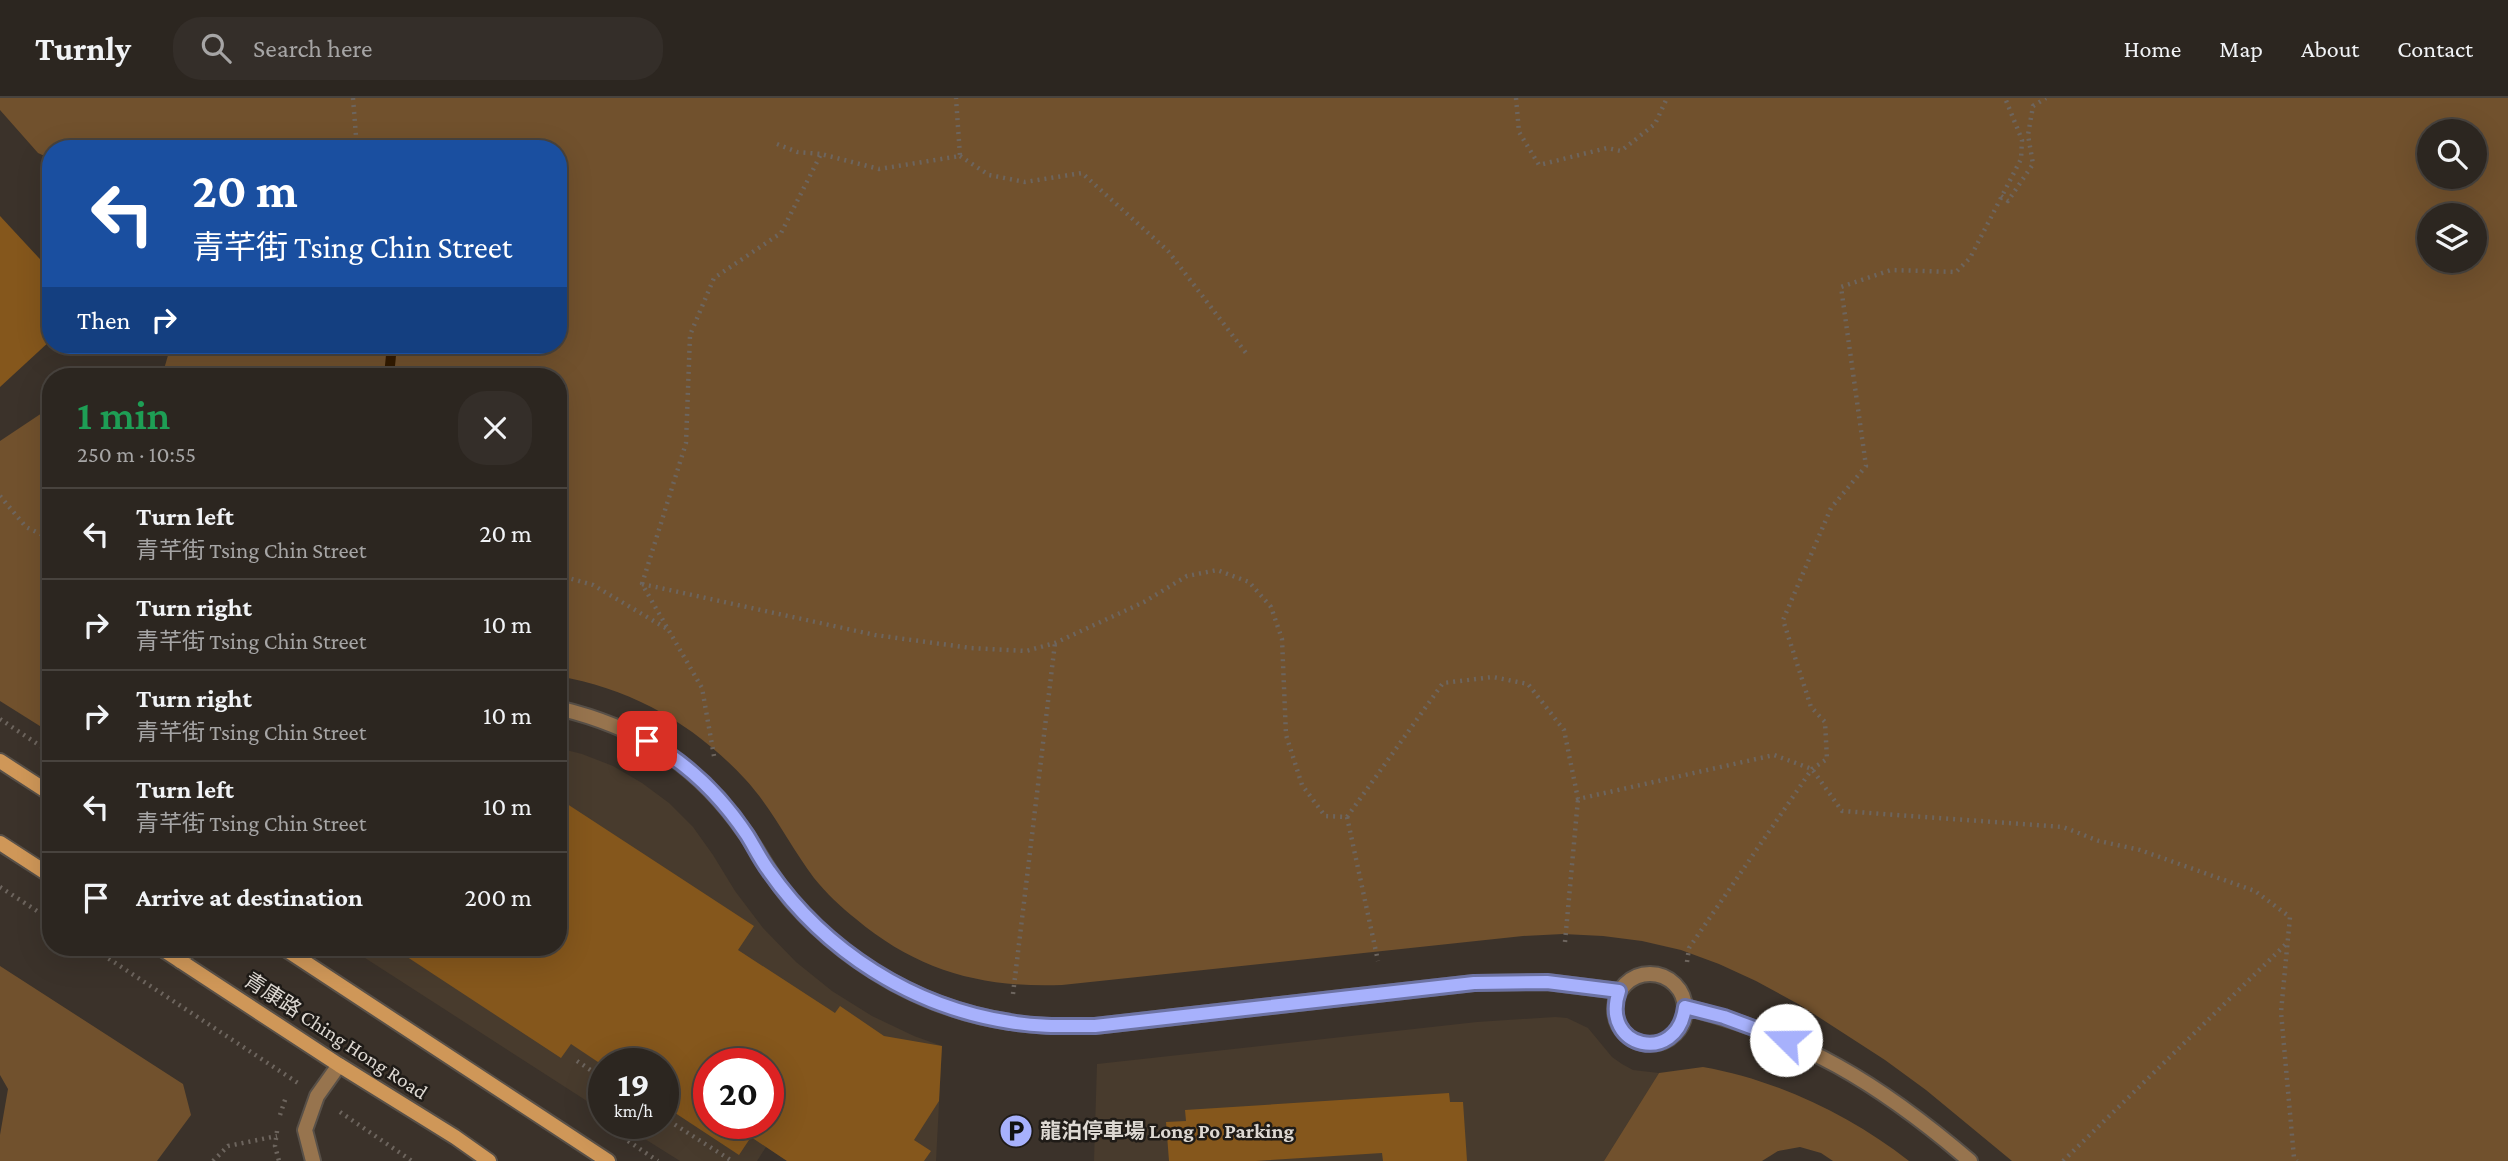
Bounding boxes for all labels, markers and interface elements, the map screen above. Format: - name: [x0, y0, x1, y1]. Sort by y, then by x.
- search box: [173, 17, 663, 80]
- icon: search: [197, 29, 235, 67]
- text: Turnly: [35, 30, 131, 67]
- text: Search here: [253, 34, 372, 63]
- text: Home: [2124, 35, 2181, 62]
- text: Map: [2219, 35, 2263, 62]
- text: About: [2301, 35, 2359, 62]
- text: Contact: [2397, 35, 2473, 62]
- map controls: [2417, 119, 2487, 273]
- button: search: [2417, 119, 2487, 189]
- text: 20 m: [192, 163, 298, 218]
- icon: left: [77, 168, 168, 259]
- button: layers: [2417, 203, 2487, 273]
- text: 青芊街 Tsing Chin Street: [192, 229, 512, 265]
- icon: right: [145, 301, 183, 339]
- text: Then: [77, 306, 131, 335]
- text: 1 min: [77, 391, 170, 438]
- button: close: [458, 391, 532, 465]
- text: 250 m · 10:55: [77, 441, 196, 467]
- text: Turn left: [136, 502, 234, 531]
- icon: left: [77, 515, 115, 553]
- text: 20 m: [479, 519, 532, 548]
- text: 青芊街 Tsing Chin Street: [136, 537, 366, 563]
- text: Turn right: [136, 593, 252, 622]
- icon: right: [77, 606, 115, 644]
- text: 10 m: [483, 610, 532, 639]
- text: 青芊街 Tsing Chin Street: [136, 628, 366, 654]
- text: Turn right: [136, 684, 252, 713]
- icon: right: [77, 697, 115, 735]
- text: 10 m: [483, 701, 532, 730]
- pin: [617, 711, 677, 771]
- text: 青芊街 Tsing Chin Street: [136, 719, 366, 745]
- icon: arrive: [628, 722, 666, 760]
- text: Turn left: [136, 775, 234, 804]
- icon: left: [77, 788, 115, 826]
- text: 10 m: [483, 792, 532, 821]
- text: 青芊街 Tsing Chin Street: [136, 810, 366, 836]
- icon: arrive: [77, 879, 115, 917]
- text: Arrive at destination: [136, 883, 363, 912]
- text: 200 m: [464, 883, 532, 912]
- street label: 青康路 Ching Hong Road: [240, 968, 432, 1104]
- position arrow: [1749, 1003, 1823, 1077]
- speed limit sign: 20: [693, 1048, 784, 1139]
- text: 19: [617, 1065, 650, 1104]
- text: km/h: [614, 1101, 653, 1121]
- parking icon: 龍泊停車場 Long Po Parking: [997, 1112, 1035, 1150]
- place label: 龍泊停車場 Long Po Parking: [1040, 1119, 1294, 1143]

